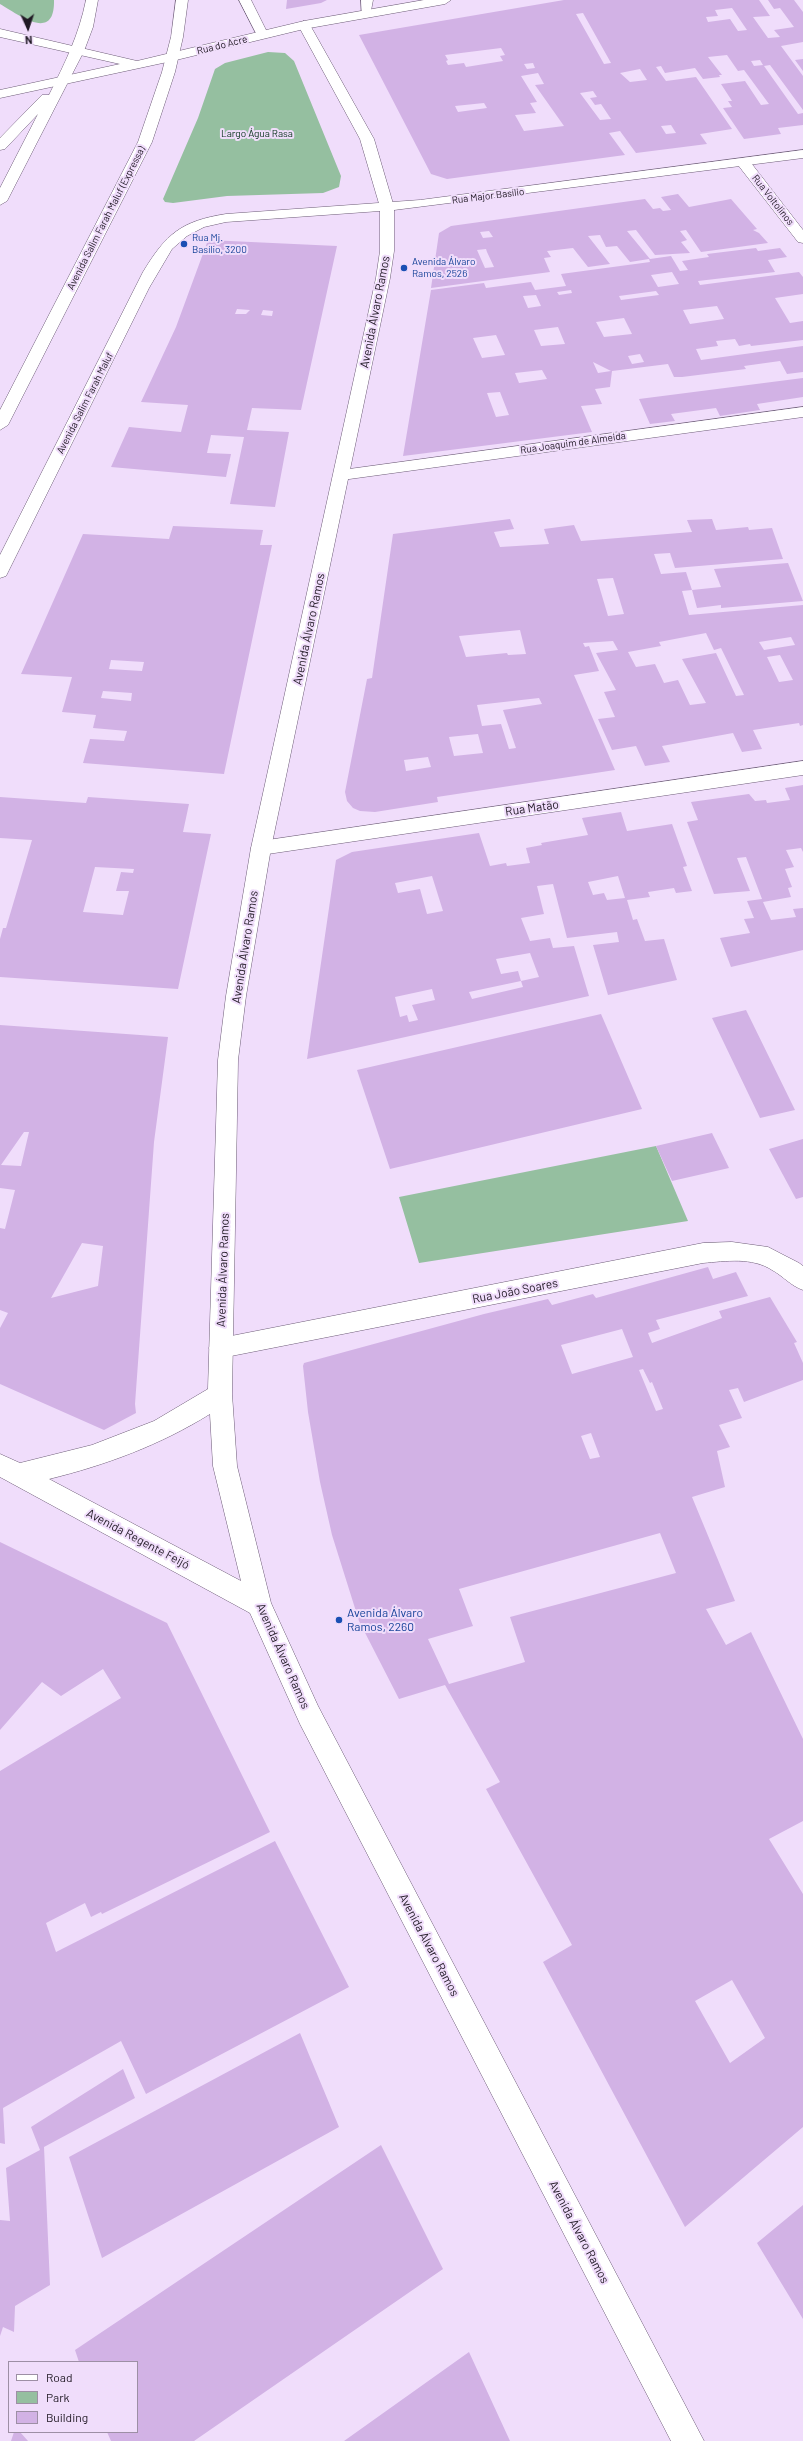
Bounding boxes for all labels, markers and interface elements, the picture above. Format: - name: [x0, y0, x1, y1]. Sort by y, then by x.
- north arrow: [8, 8, 48, 48]
- street label: Rua do Acre: [196, 33, 248, 57]
- text: N: [25, 34, 33, 47]
- park label: Largo Água Rasa: [221, 128, 293, 140]
- street label: Avenida Salim Farah Maluf (Expressa): [64, 144, 148, 292]
- street label: Rua Voltolinos: [749, 172, 797, 228]
- street label: Rua Major Basílio: [451, 186, 525, 206]
- place label: Rua Mj. Basílio, 3200: [192, 232, 247, 256]
- marker: Rua Mj. Basílio, 3200: [179, 239, 189, 249]
- street label: Avenida Álvaro Ramos: [357, 255, 393, 369]
- place label: Avenida Álvaro Ramos, 2526: [412, 256, 475, 280]
- marker: Avenida Álvaro Ramos, 2526: [399, 263, 409, 273]
- street label: Avenida Salim Farah Maluf: [54, 350, 116, 456]
- street label: Rua Joaquim de Almeida: [519, 430, 627, 456]
- street label: Avenida Álvaro Ramos: [290, 572, 328, 686]
- street label: Rua Matão: [504, 797, 560, 819]
- street label: Avenida Álvaro Ramos: [229, 890, 261, 1004]
- street label: Avenida Álvaro Ramos: [214, 1213, 232, 1327]
- street label: Rua João Soares: [471, 1276, 559, 1306]
- street label: Avenida Regente Feijó: [84, 1506, 192, 1572]
- street label: Avenida Álvaro Ramos: [253, 1601, 313, 1711]
- place label: Avenida Álvaro Ramos, 2260: [347, 1606, 423, 1634]
- marker: Avenida Álvaro Ramos, 2260: [334, 1615, 344, 1625]
- street label: Avenida Álvaro Ramos: [396, 1891, 462, 1999]
- street label: Avenida Álvaro Ramos: [546, 2178, 612, 2286]
- legend: [8, 2361, 138, 2433]
- text: Road: [46, 2370, 73, 2384]
- text: Park: [46, 2390, 70, 2404]
- text: Building: [46, 2410, 88, 2424]

